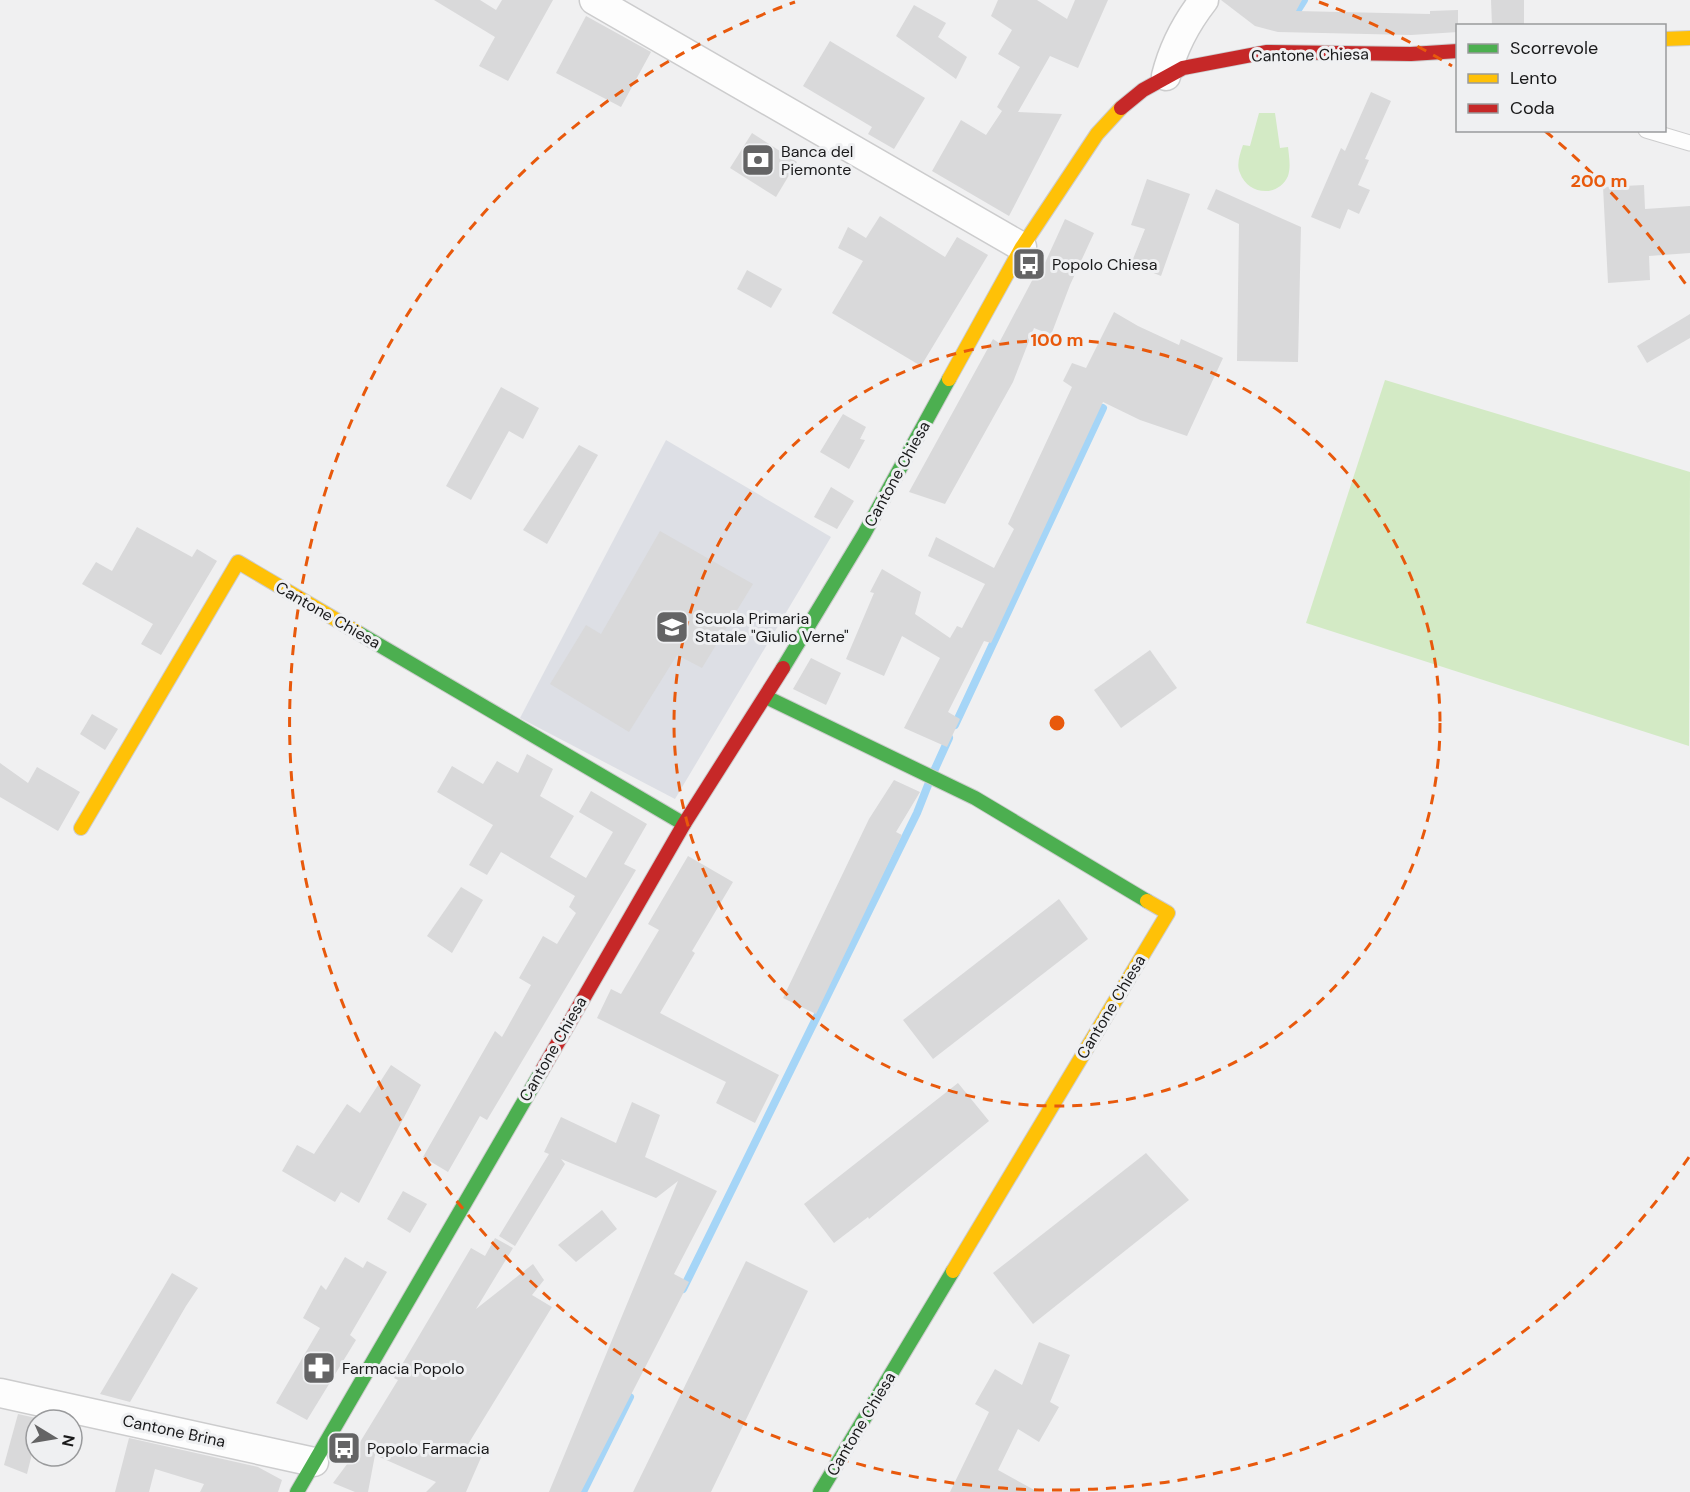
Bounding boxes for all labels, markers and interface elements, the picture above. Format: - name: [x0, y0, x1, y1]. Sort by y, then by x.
- legend: [1456, 24, 1666, 132]
- text: Scorrevole: [1510, 36, 1598, 60]
- street label: Cantone Chiesa: [1251, 43, 1369, 67]
- text: Lento: [1510, 66, 1557, 90]
- text: Coda: [1510, 96, 1555, 120]
- place label: Banca del Piemonte: [781, 141, 853, 180]
- bank icon: Banca del Piemonte: [740, 142, 776, 178]
- text: 200 m: [1571, 169, 1627, 193]
- bus stop icon: Popolo Chiesa: [1011, 246, 1047, 282]
- place label: Popolo Chiesa: [1052, 254, 1157, 275]
- text: 100 m: [1030, 328, 1084, 352]
- street label: Cantone Chiesa: [859, 417, 935, 531]
- street label: Cantone Chiesa: [272, 576, 384, 654]
- place label: Scuola Primaria Statale "Giulio Verne": [695, 608, 849, 647]
- school or university icon: Scuola Primaria Statale "Giulio Verne": [654, 609, 690, 645]
- centre of rings: [1047, 713, 1067, 733]
- street label: Cantone Chiesa: [1072, 951, 1150, 1063]
- street label: Cantone Chiesa: [514, 993, 592, 1105]
- pharmacy icon: Farmacia Popolo: [301, 1350, 337, 1386]
- place label: Farmacia Popolo: [342, 1358, 464, 1379]
- street label: Cantone Chiesa: [822, 1368, 900, 1480]
- north arrow: [24, 1408, 84, 1468]
- street label: Cantone Brina: [121, 1410, 227, 1452]
- bus stop icon: Popolo Farmacia: [326, 1430, 362, 1466]
- text: N: [57, 1433, 80, 1448]
- place label: Popolo Farmacia: [367, 1438, 489, 1459]

